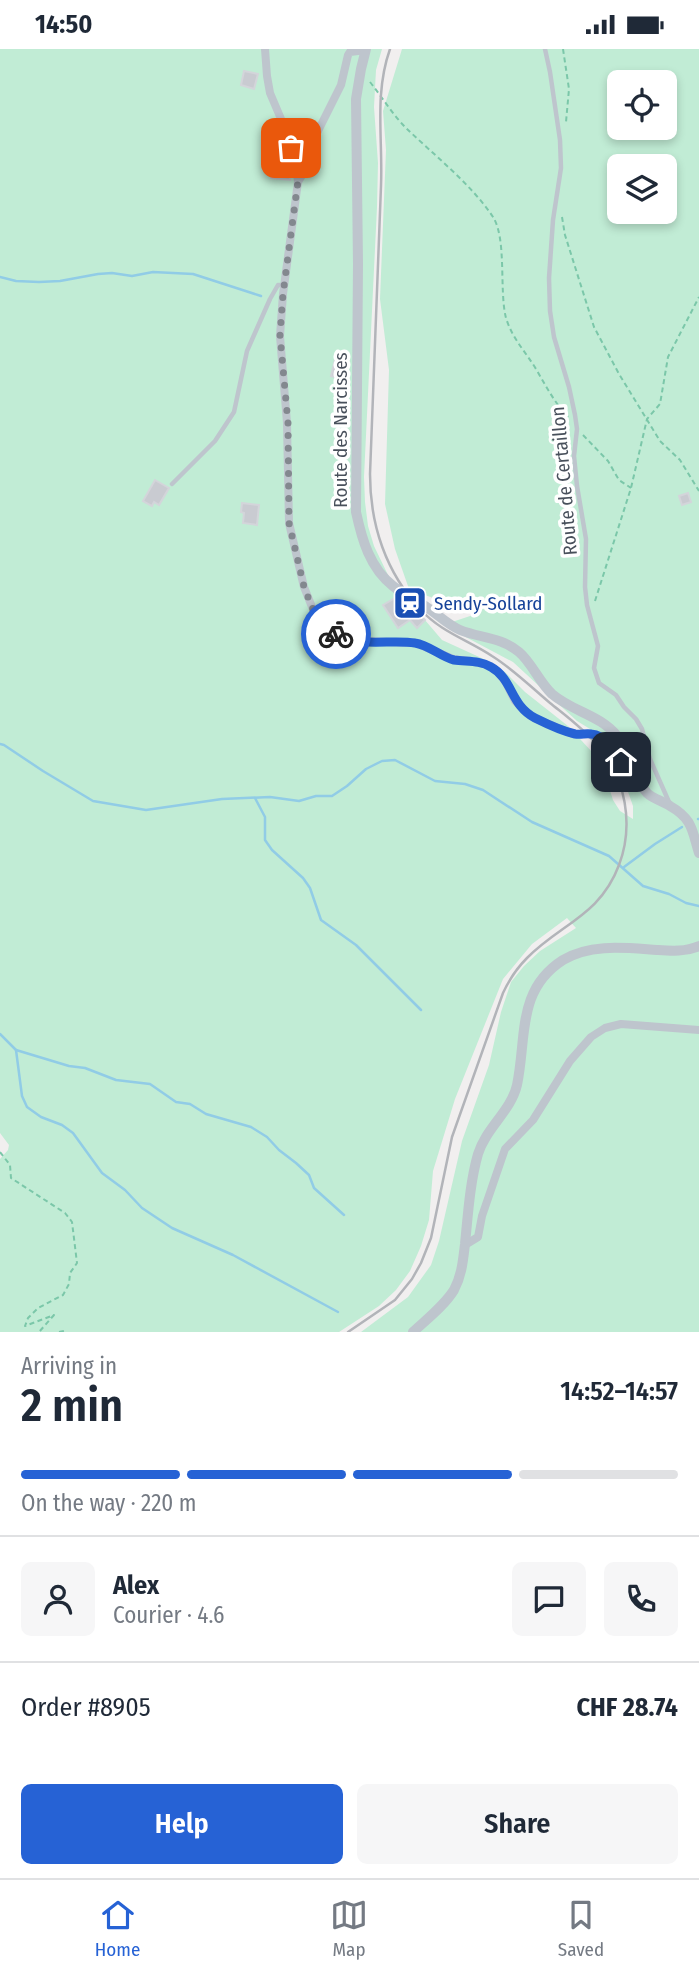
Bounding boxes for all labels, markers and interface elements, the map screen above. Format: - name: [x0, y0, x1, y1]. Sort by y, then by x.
- text: 14:50: [35, 9, 93, 40]
- map controls: [607, 70, 677, 224]
- button: locate: [607, 70, 677, 140]
- pin: [261, 118, 321, 178]
- icon: bag: [272, 129, 310, 167]
- button: layers: [607, 154, 677, 224]
- street label: Route des Narcisses: [329, 352, 352, 508]
- street label: Route de Certaillon: [546, 406, 582, 556]
- station icon: Sendy-Sollard: [391, 584, 429, 622]
- place label: Sendy-Sollard: [434, 592, 543, 615]
- courier: [301, 599, 371, 669]
- icon: bike: [317, 615, 355, 653]
- pin: [591, 732, 651, 792]
- icon: home: [602, 743, 640, 781]
- text: Arriving in: [21, 1352, 117, 1380]
- text: 14:52–14:57: [560, 1376, 678, 1407]
- text: 2 min: [21, 1378, 123, 1433]
- text: On the way · 220 m: [21, 1489, 196, 1517]
- button: person: [21, 1562, 95, 1636]
- button: chat: [512, 1562, 586, 1636]
- button: phone: [604, 1562, 678, 1636]
- text: Alex: [113, 1570, 159, 1601]
- text: Courier · 4.6: [113, 1601, 224, 1629]
- text: Order #8905: [21, 1692, 151, 1723]
- text: CHF 28.74: [576, 1692, 678, 1723]
- button: Help: [21, 1784, 343, 1864]
- button: Share: [357, 1784, 678, 1864]
- tab: Home: [95, 1896, 140, 1961]
- tab: Map: [330, 1896, 368, 1961]
- tab: Saved: [558, 1896, 604, 1961]

